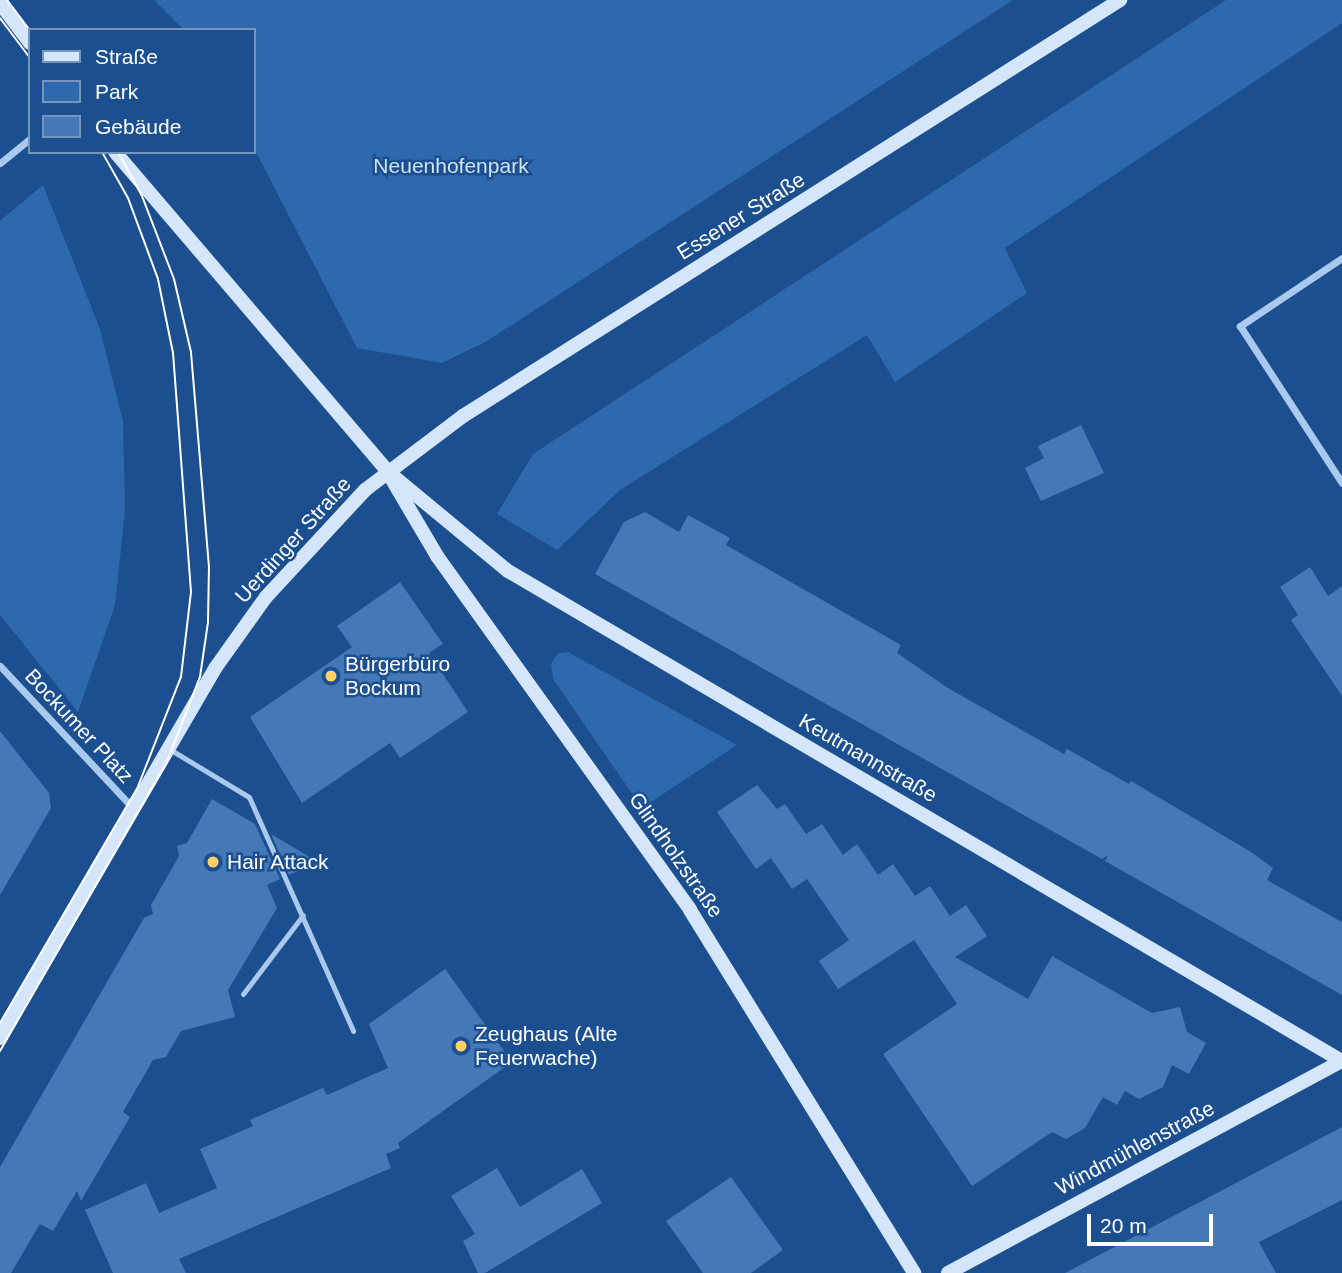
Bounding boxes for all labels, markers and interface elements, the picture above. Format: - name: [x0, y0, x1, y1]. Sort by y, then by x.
- legend: [28, 28, 256, 154]
- text: Straße: [95, 45, 158, 68]
- text: Park: [95, 80, 138, 103]
- text: Gebäude: [95, 115, 181, 138]
- park label: Neuenhofenpark: [373, 153, 529, 179]
- street label: Essener Straße: [672, 167, 810, 265]
- street label: Uerdinger Straße: [230, 472, 356, 608]
- place label: Bürgerbüro Bockum: [345, 651, 450, 701]
- street label: Bockumer Platz: [20, 664, 138, 788]
- marker: Bürgerbüro Bockum: [323, 668, 339, 684]
- street label: Keutmannstraße: [794, 708, 942, 808]
- street label: Glindholzstraße: [624, 788, 728, 922]
- place label: Hair Attack: [227, 849, 330, 875]
- marker: Hair Attack: [205, 854, 221, 870]
- place label: Zeughaus (Alte Feuerwache): [475, 1021, 617, 1071]
- marker: Zeughaus (Alte Feuerwache): [453, 1038, 469, 1054]
- street label: Windmühlenstraße: [1051, 1096, 1219, 1200]
- scale bar: [1090, 1200, 1216, 1244]
- text: 20 m: [1100, 1214, 1147, 1237]

